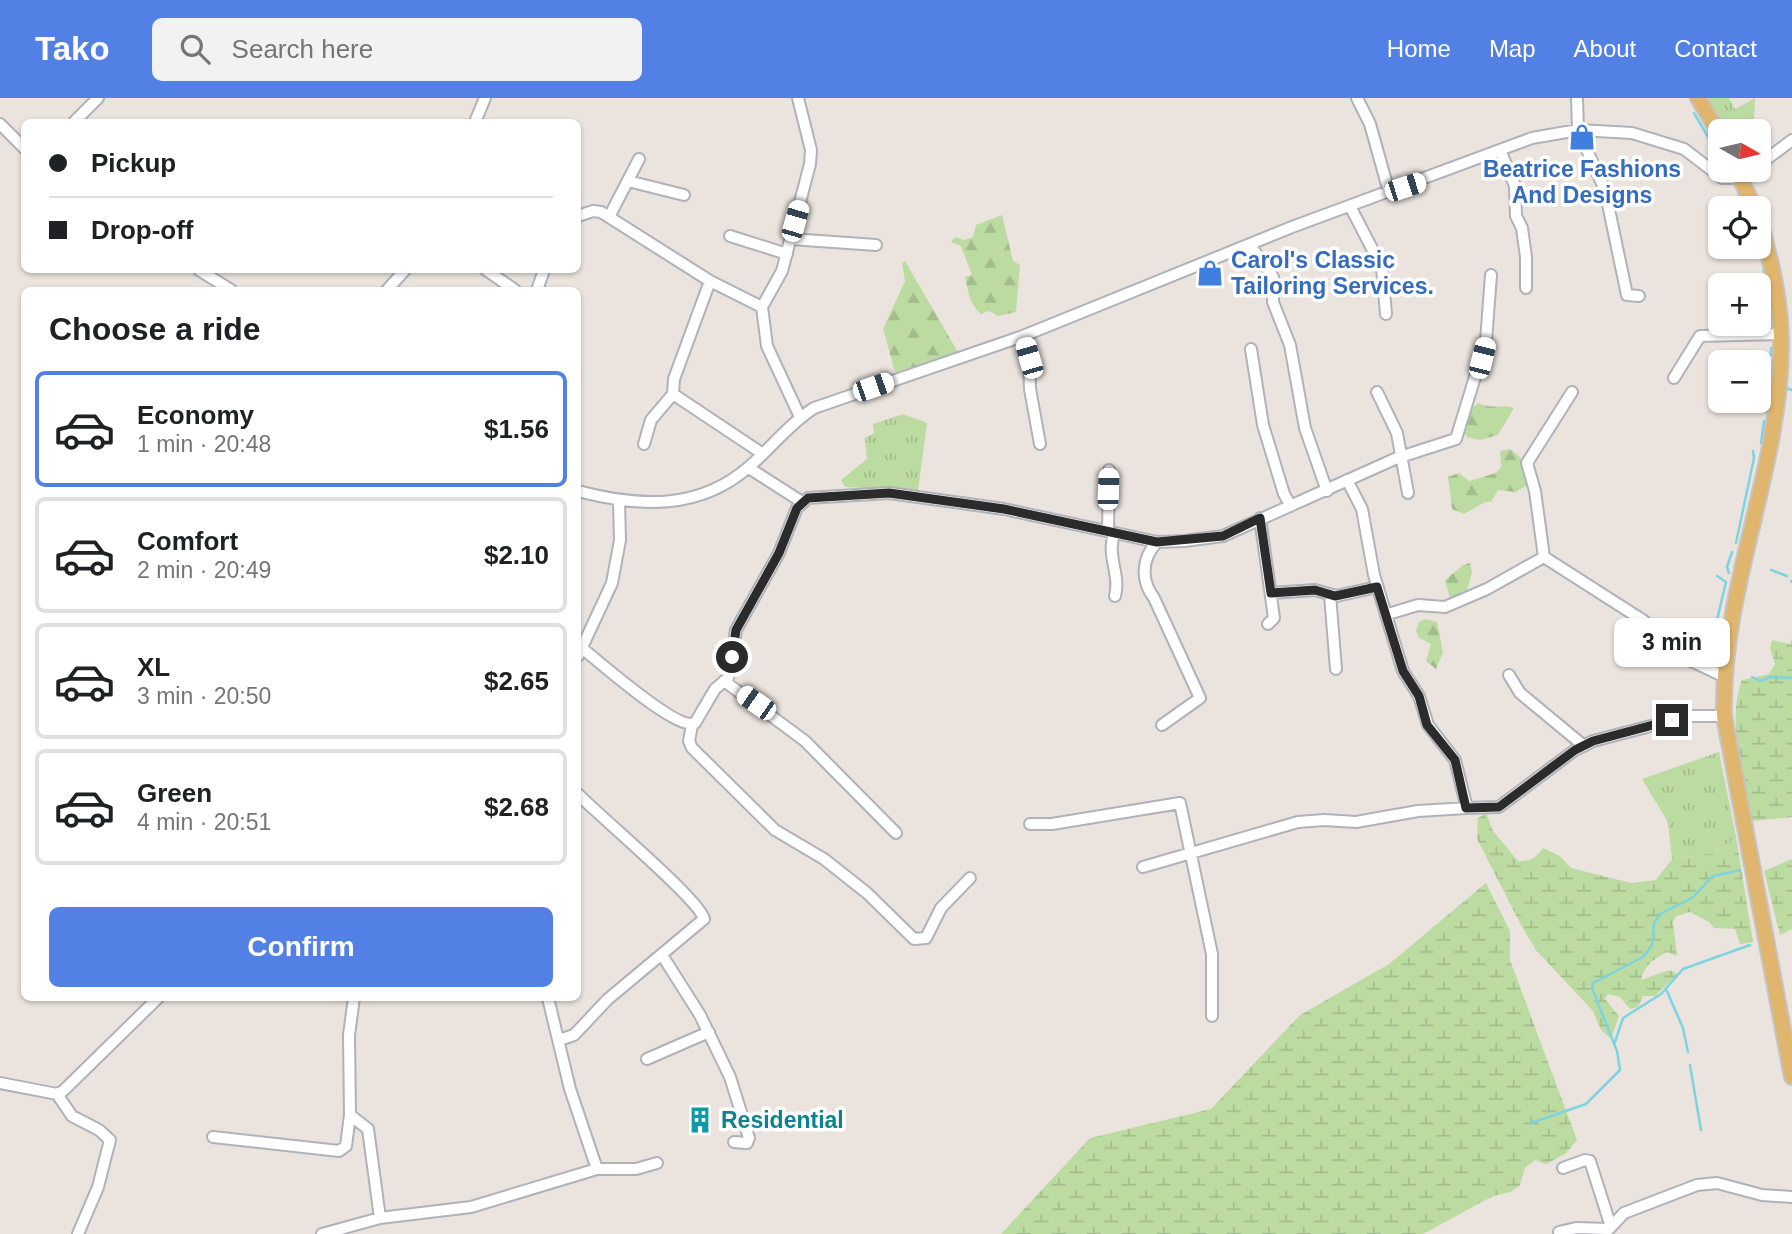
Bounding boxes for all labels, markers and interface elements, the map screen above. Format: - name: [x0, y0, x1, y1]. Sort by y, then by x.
- search box: [152, 18, 642, 81]
- text: Tako: [35, 30, 110, 67]
- icon: search: [176, 30, 214, 68]
- text: Search here: [232, 34, 373, 64]
- text: Home: [1387, 35, 1451, 62]
- text: Map: [1489, 35, 1536, 62]
- text: About: [1574, 35, 1636, 62]
- text: Contact: [1674, 35, 1757, 62]
- north arrow: [1708, 119, 1771, 182]
- map controls: [1708, 119, 1771, 413]
- shop icon: Beatrice Fashions And Designs: [1567, 122, 1597, 152]
- text: Pickup: [91, 148, 176, 178]
- place label: Beatrice Fashions And Designs: [1483, 156, 1681, 208]
- car: [1382, 171, 1429, 203]
- button: locate: [1708, 196, 1771, 259]
- car: [780, 198, 811, 244]
- text: Drop-off: [91, 215, 194, 245]
- place label: Carol's Classic Tailoring Services.: [1231, 247, 1434, 299]
- shop icon: Carol's Classic Tailoring Services.: [1195, 258, 1225, 288]
- button: +: [1708, 273, 1771, 336]
- text: Choose a ride: [49, 311, 261, 347]
- car: [1014, 335, 1045, 381]
- car: [1467, 335, 1498, 381]
- button: −: [1708, 350, 1771, 413]
- car: [850, 370, 897, 404]
- icon: car: [53, 398, 116, 461]
- text: Economy: [137, 400, 254, 430]
- text: $1.56: [484, 414, 549, 444]
- text: 1 min · 20:48: [137, 431, 271, 457]
- car: [1097, 468, 1120, 510]
- icon: car: [53, 524, 116, 587]
- text: Comfort: [137, 526, 238, 556]
- text: $2.10: [484, 540, 549, 570]
- text: 2 min · 20:49: [137, 557, 271, 583]
- callout: 3 min: [1614, 618, 1730, 668]
- text: 3 min: [1642, 629, 1702, 655]
- route start: [716, 641, 748, 673]
- icon: car: [53, 650, 116, 713]
- text: XL: [137, 652, 170, 682]
- text: $2.65: [484, 666, 549, 696]
- car: [733, 682, 780, 724]
- text: 3 min · 20:50: [137, 683, 271, 709]
- route end: [1656, 704, 1688, 736]
- icon: car: [53, 776, 116, 839]
- text: Green: [137, 778, 212, 808]
- text: $2.68: [484, 792, 549, 822]
- text: 4 min · 20:51: [137, 809, 271, 835]
- button: Confirm: [49, 907, 553, 987]
- building icon: Residential: [685, 1105, 715, 1135]
- place label: Residential: [721, 1107, 844, 1133]

